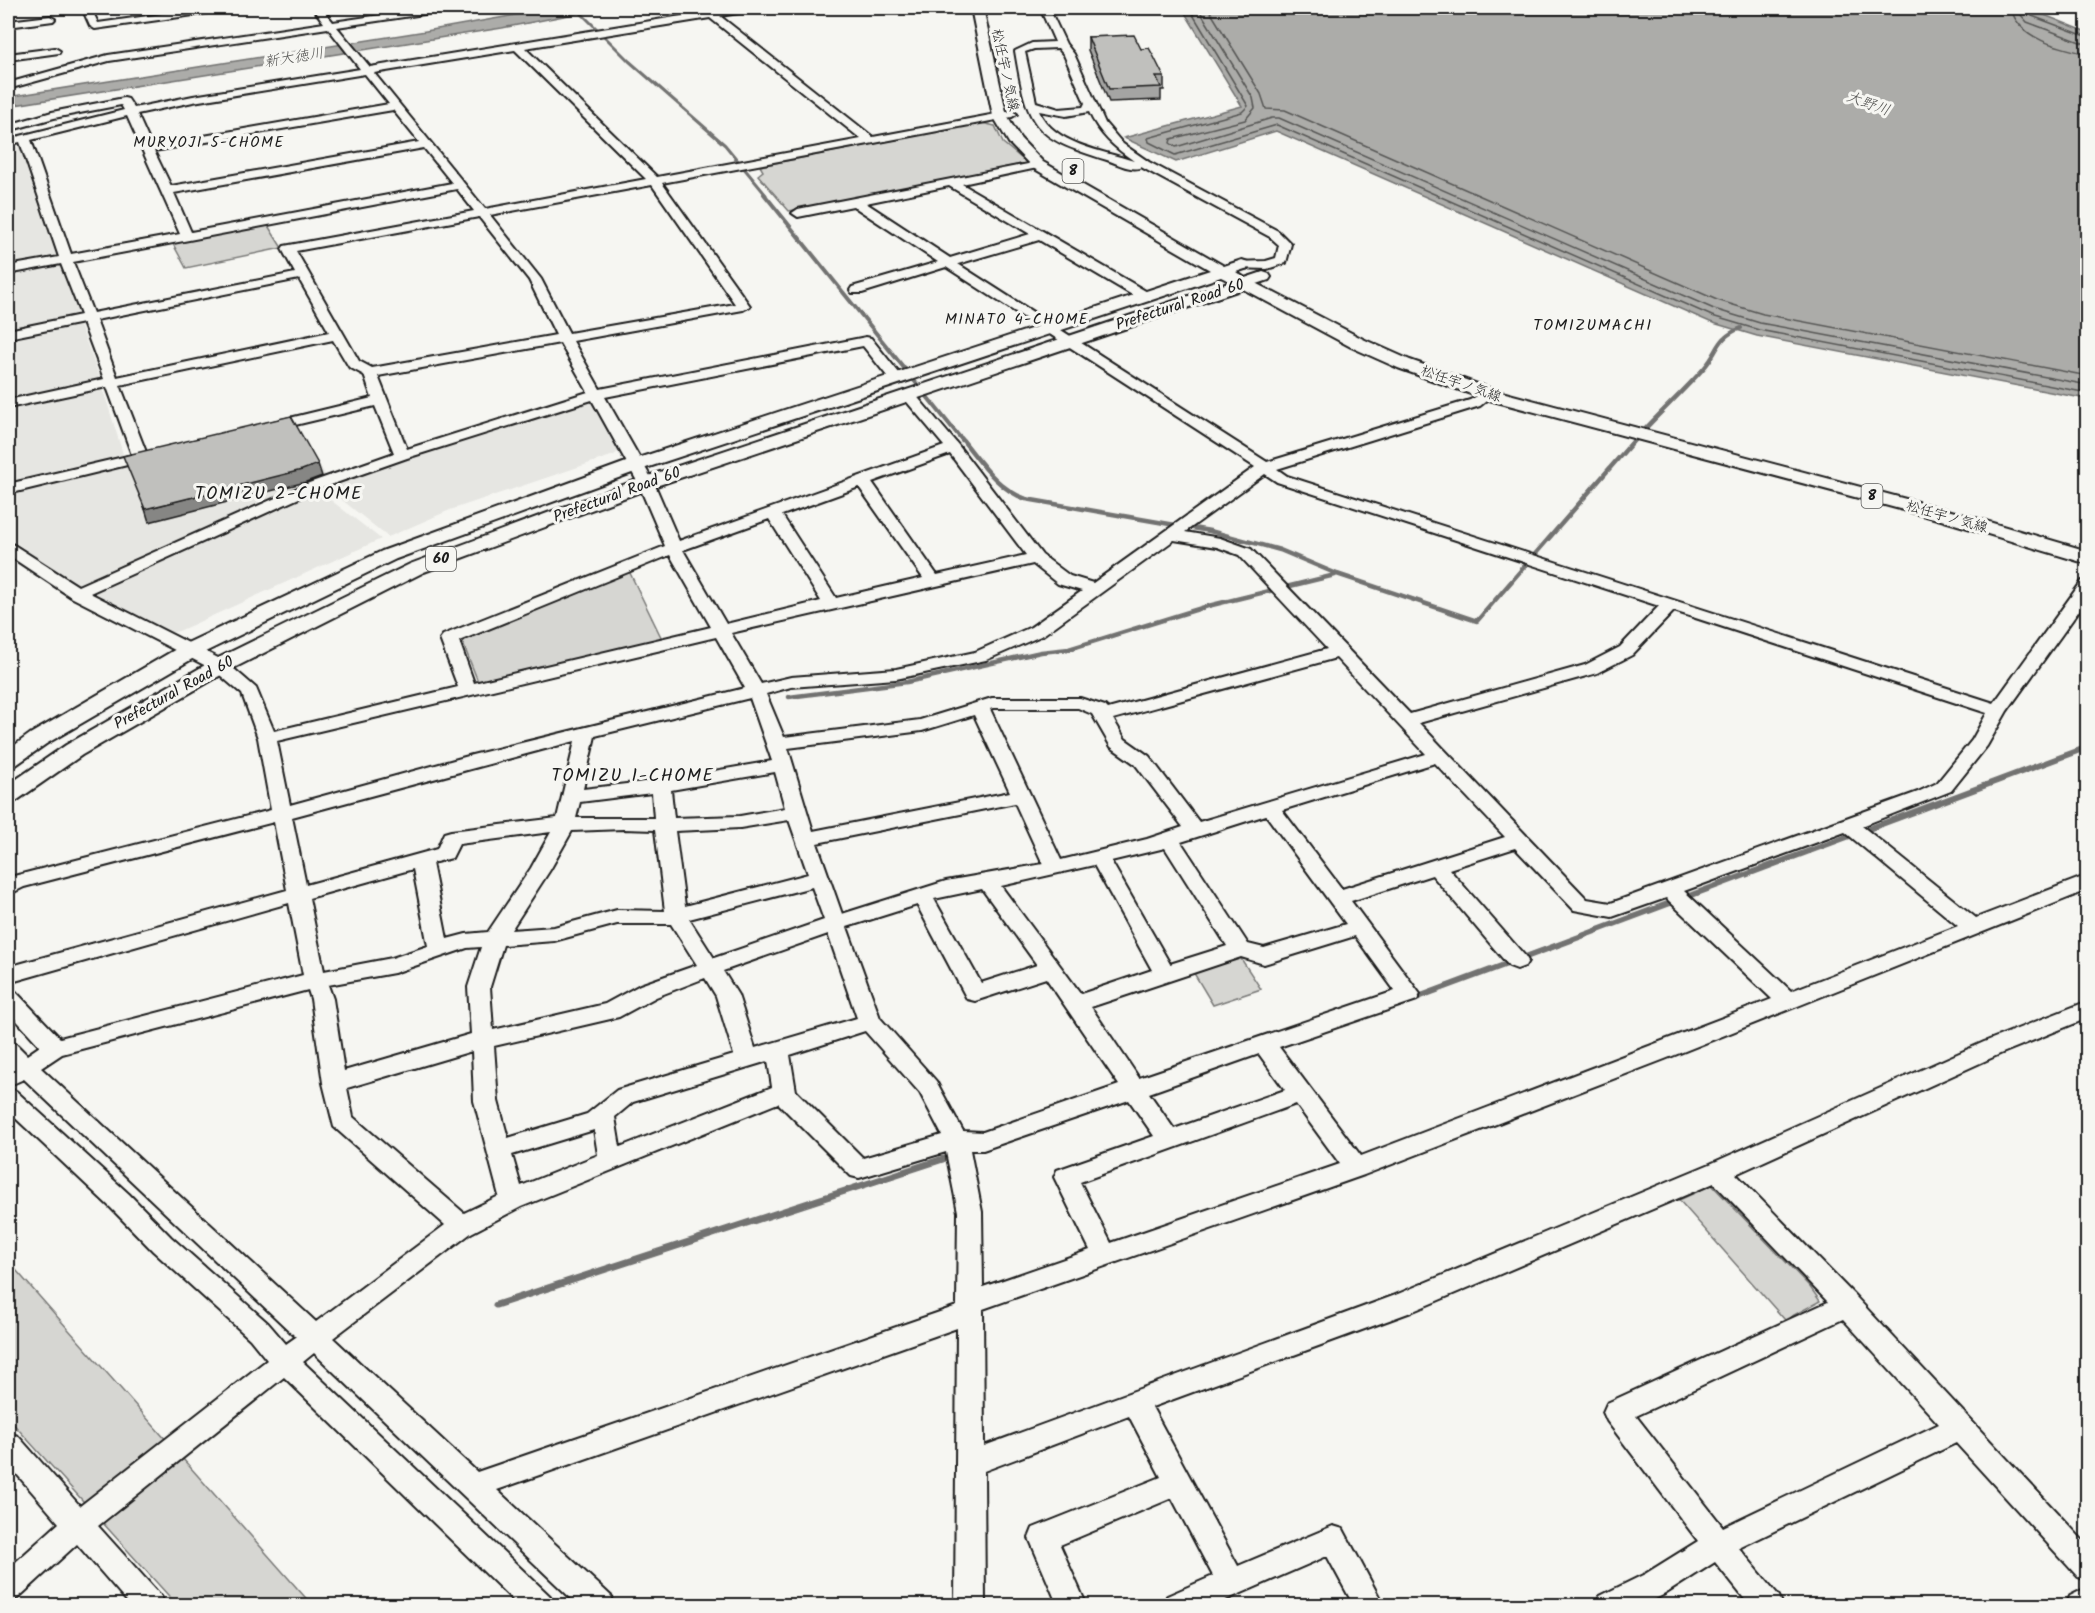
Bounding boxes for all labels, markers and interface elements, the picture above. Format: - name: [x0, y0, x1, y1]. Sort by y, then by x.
- street label: 松任宇ノ気線: [986, 27, 1024, 113]
- water label: 新大徳川: [262, 41, 326, 75]
- water label: 大野川: [1843, 85, 1893, 123]
- district label: MURYOJI 5-CHOME: [133, 131, 285, 155]
- road number: 8: [1062, 159, 1084, 183]
- street label: Prefectural Road 60: [1112, 272, 1248, 338]
- district label: MINATO 4-CHOME: [945, 308, 1089, 332]
- district label: TOMIZUMACHI: [1533, 313, 1653, 338]
- street label: 松任宇ノ気線: [1418, 360, 1504, 408]
- street label: Prefectural Road 60: [550, 460, 684, 530]
- district label: TOMIZU 2-CHOME: [195, 480, 363, 509]
- road number: 8: [1862, 484, 1882, 508]
- street label: 松任宇ノ気線: [1904, 495, 1990, 539]
- road number: 60: [426, 547, 456, 571]
- street label: Prefectural Road 60: [109, 650, 239, 736]
- district label: TOMIZU 1-CHOME: [551, 762, 715, 791]

